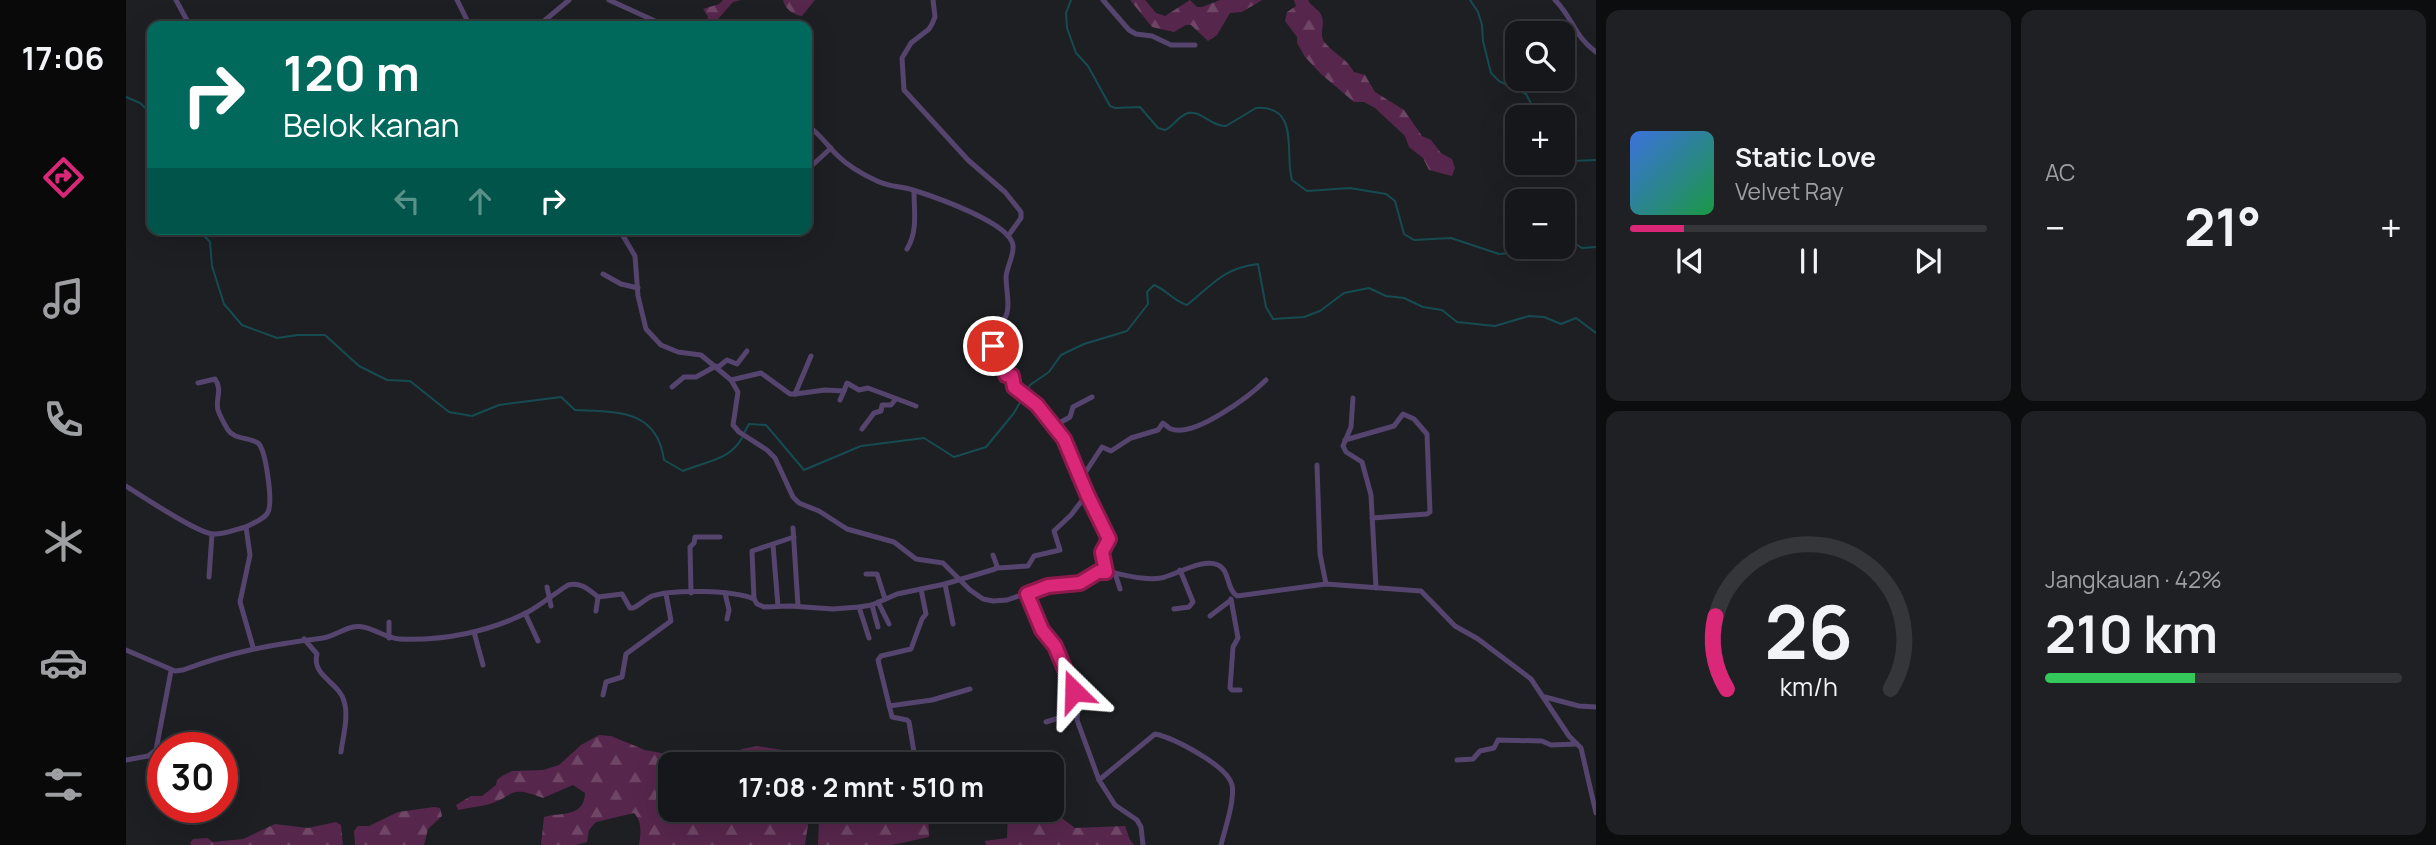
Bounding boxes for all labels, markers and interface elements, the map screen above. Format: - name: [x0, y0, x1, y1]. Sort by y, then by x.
- map controls: [1505, 21, 1575, 259]
- button: search: [1505, 21, 1575, 91]
- text: 17:06: [22, 36, 105, 80]
- text: 120 m: [283, 39, 420, 106]
- icon: right: [168, 49, 259, 140]
- text: Belok kanan: [283, 103, 459, 147]
- button: +: [1505, 105, 1575, 175]
- text: Static Love: [1735, 139, 1876, 175]
- icon: directions: [39, 153, 88, 202]
- text: AC: [2045, 156, 2076, 188]
- text: Velvet Ray: [1735, 175, 1844, 207]
- icon: left: [388, 182, 426, 220]
- icon: ahead: [461, 182, 499, 220]
- icon: right: [534, 182, 572, 220]
- button: −: [1505, 189, 1575, 259]
- text: 21°: [2184, 191, 2261, 262]
- text: −: [2045, 201, 2066, 253]
- text: +: [2380, 201, 2402, 253]
- icon: previous: [1671, 242, 1709, 280]
- icon: pause: [1790, 242, 1828, 280]
- icon: next: [1909, 242, 1947, 280]
- icon: music: [39, 274, 88, 323]
- pin: [963, 316, 1023, 376]
- icon: arrive: [974, 327, 1012, 365]
- icon: phone: [39, 395, 88, 444]
- icon: climate: [39, 517, 88, 566]
- text: Jangkauan · 42%: [2045, 563, 2222, 595]
- text: 26: [1764, 581, 1853, 681]
- text: 210 km: [2045, 598, 2218, 669]
- icon: car: [39, 638, 88, 687]
- position arrow: [1037, 654, 1111, 728]
- text: km/h: [1779, 669, 1838, 704]
- speed limit sign: 30: [147, 732, 238, 823]
- icon: filters: [39, 760, 88, 809]
- text: 17:08 · 2 mnt · 510 m: [738, 769, 984, 805]

